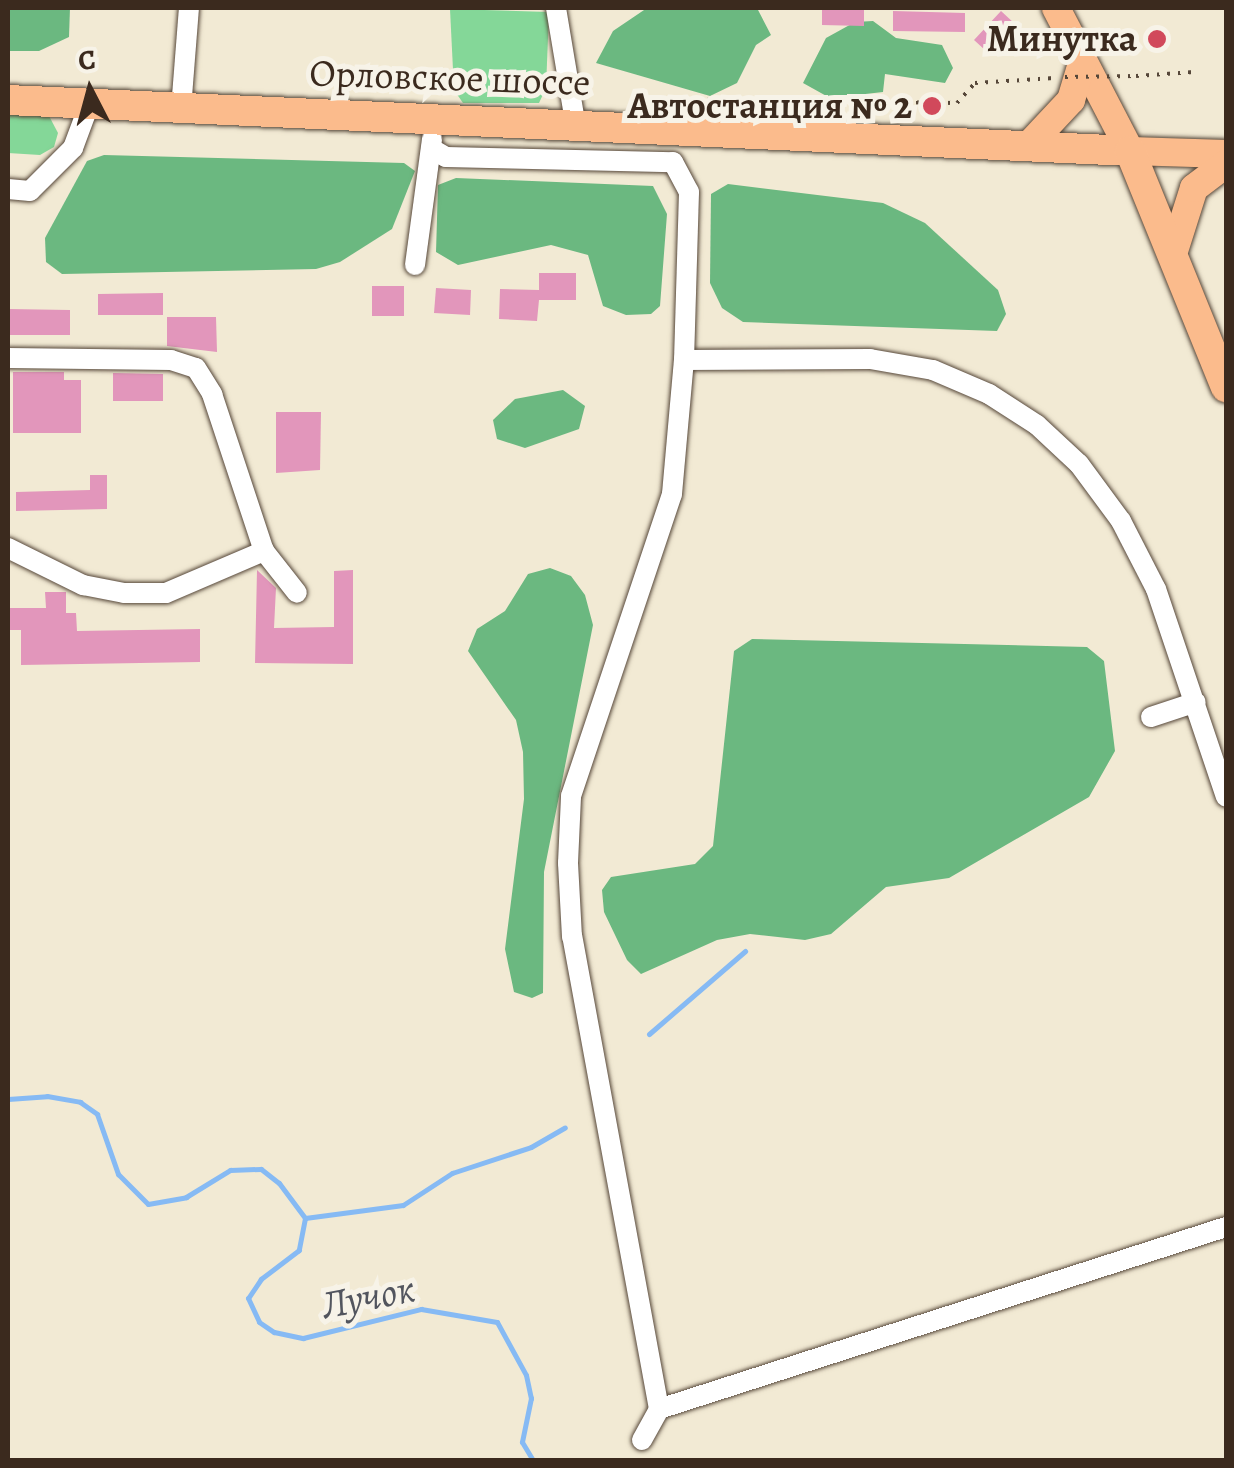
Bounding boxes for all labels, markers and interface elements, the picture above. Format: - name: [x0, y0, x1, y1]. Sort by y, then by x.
- place label: Минутка: [987, 16, 1137, 62]
- marker: Минутка: [1146, 28, 1168, 50]
- north arrow: [40, 40, 140, 140]
- text: С: [76, 40, 97, 80]
- street label: Орловское шоссе: [309, 50, 591, 106]
- place label: Автостанция № 2: [627, 83, 912, 129]
- marker: Автостанция № 2: [921, 95, 943, 117]
- water label: Лучок: [317, 1264, 419, 1330]

